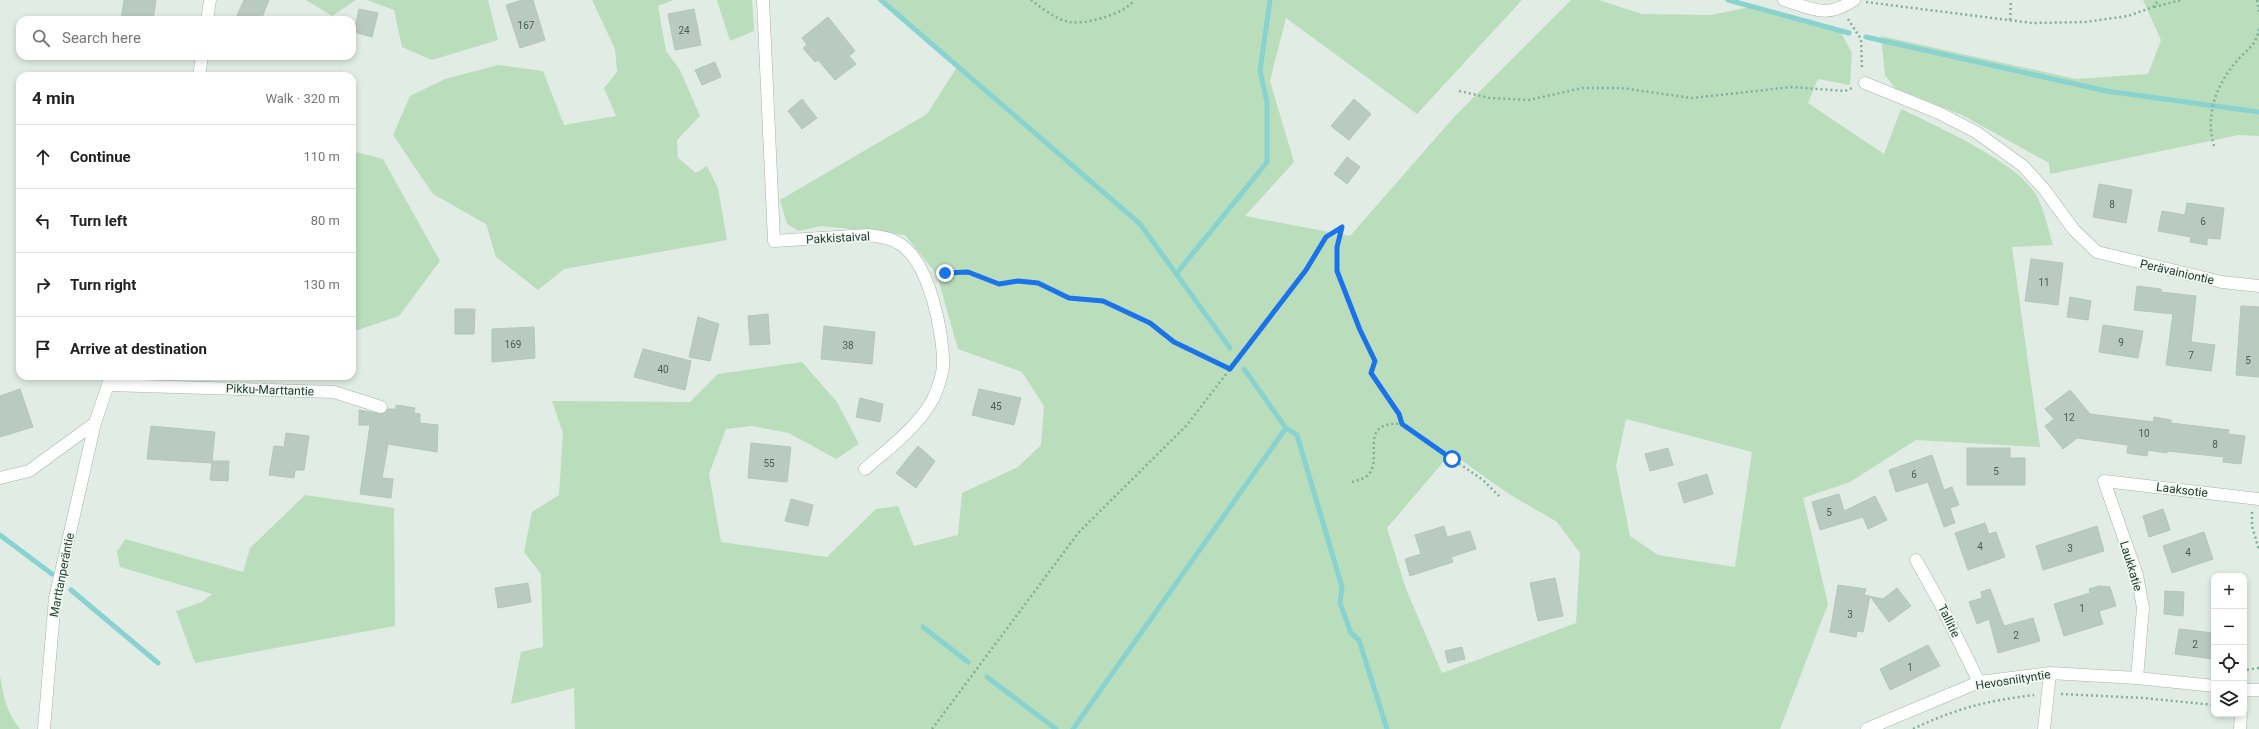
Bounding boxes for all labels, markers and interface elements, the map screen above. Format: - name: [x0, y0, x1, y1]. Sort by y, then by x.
- search box: [16, 16, 356, 60]
- house number: 167: [518, 20, 535, 31]
- house number: 24: [678, 25, 690, 36]
- icon: search: [30, 27, 52, 49]
- text: Search here: [62, 29, 141, 47]
- text: 4 min: [32, 88, 75, 108]
- text: Walk · 320 m: [265, 91, 340, 106]
- icon: ahead: [32, 146, 54, 168]
- text: Continue: [70, 148, 131, 166]
- text: 110 m: [303, 149, 340, 164]
- house number: 8: [2109, 199, 2115, 210]
- icon: left: [32, 210, 54, 232]
- text: Turn left: [70, 212, 127, 230]
- text: 80 m: [311, 213, 340, 228]
- house number: 6: [2200, 216, 2206, 227]
- street label: Pakkistaival: [806, 229, 870, 247]
- street label: Perävainiontie: [2139, 257, 2215, 287]
- route end: [936, 264, 954, 282]
- icon: right: [32, 274, 54, 296]
- text: Turn right: [70, 276, 136, 294]
- text: 130 m: [303, 277, 340, 292]
- house number: 11: [2038, 277, 2050, 288]
- house number: 9: [2118, 337, 2124, 348]
- icon: arrive: [32, 338, 54, 360]
- house number: 169: [505, 339, 521, 350]
- text: Arrive at destination: [70, 340, 207, 358]
- house number: 38: [842, 340, 854, 351]
- house number: 7: [2188, 350, 2194, 361]
- house number: 5: [2245, 355, 2251, 366]
- house number: 40: [657, 364, 669, 375]
- street label: Pikku-Marttantie: [226, 381, 314, 399]
- house number: 45: [990, 401, 1002, 412]
- house number: 12: [2063, 412, 2075, 423]
- house number: 10: [2138, 428, 2150, 439]
- house number: 8: [2212, 439, 2218, 450]
- route start: [1443, 450, 1461, 468]
- house number: 55: [763, 458, 775, 469]
- house number: 5: [1993, 466, 1999, 477]
- house number: 6: [1911, 469, 1917, 480]
- street label: Laaksotie: [2155, 480, 2209, 500]
- house number: 5: [1826, 507, 1832, 518]
- street label: Marttanperäntie: [47, 532, 77, 618]
- street label: Laukkatie: [2117, 539, 2145, 593]
- house number: 4: [1977, 541, 1983, 552]
- house number: 3: [2067, 543, 2073, 554]
- house number: 4: [2185, 547, 2191, 558]
- map controls: [2211, 573, 2247, 717]
- button: +: [2211, 573, 2247, 609]
- street label: Tallitie: [1935, 602, 1963, 640]
- house number: 1: [2079, 603, 2085, 614]
- house number: 3: [1847, 609, 1853, 620]
- button: −: [2211, 609, 2247, 645]
- house number: 2: [2013, 630, 2019, 641]
- house number: 2: [2192, 639, 2198, 650]
- button: locate: [2211, 645, 2247, 681]
- house number: 1: [1907, 662, 1913, 673]
- street label: Hevosniityntie: [1975, 667, 2051, 693]
- button: layers: [2211, 681, 2247, 717]

